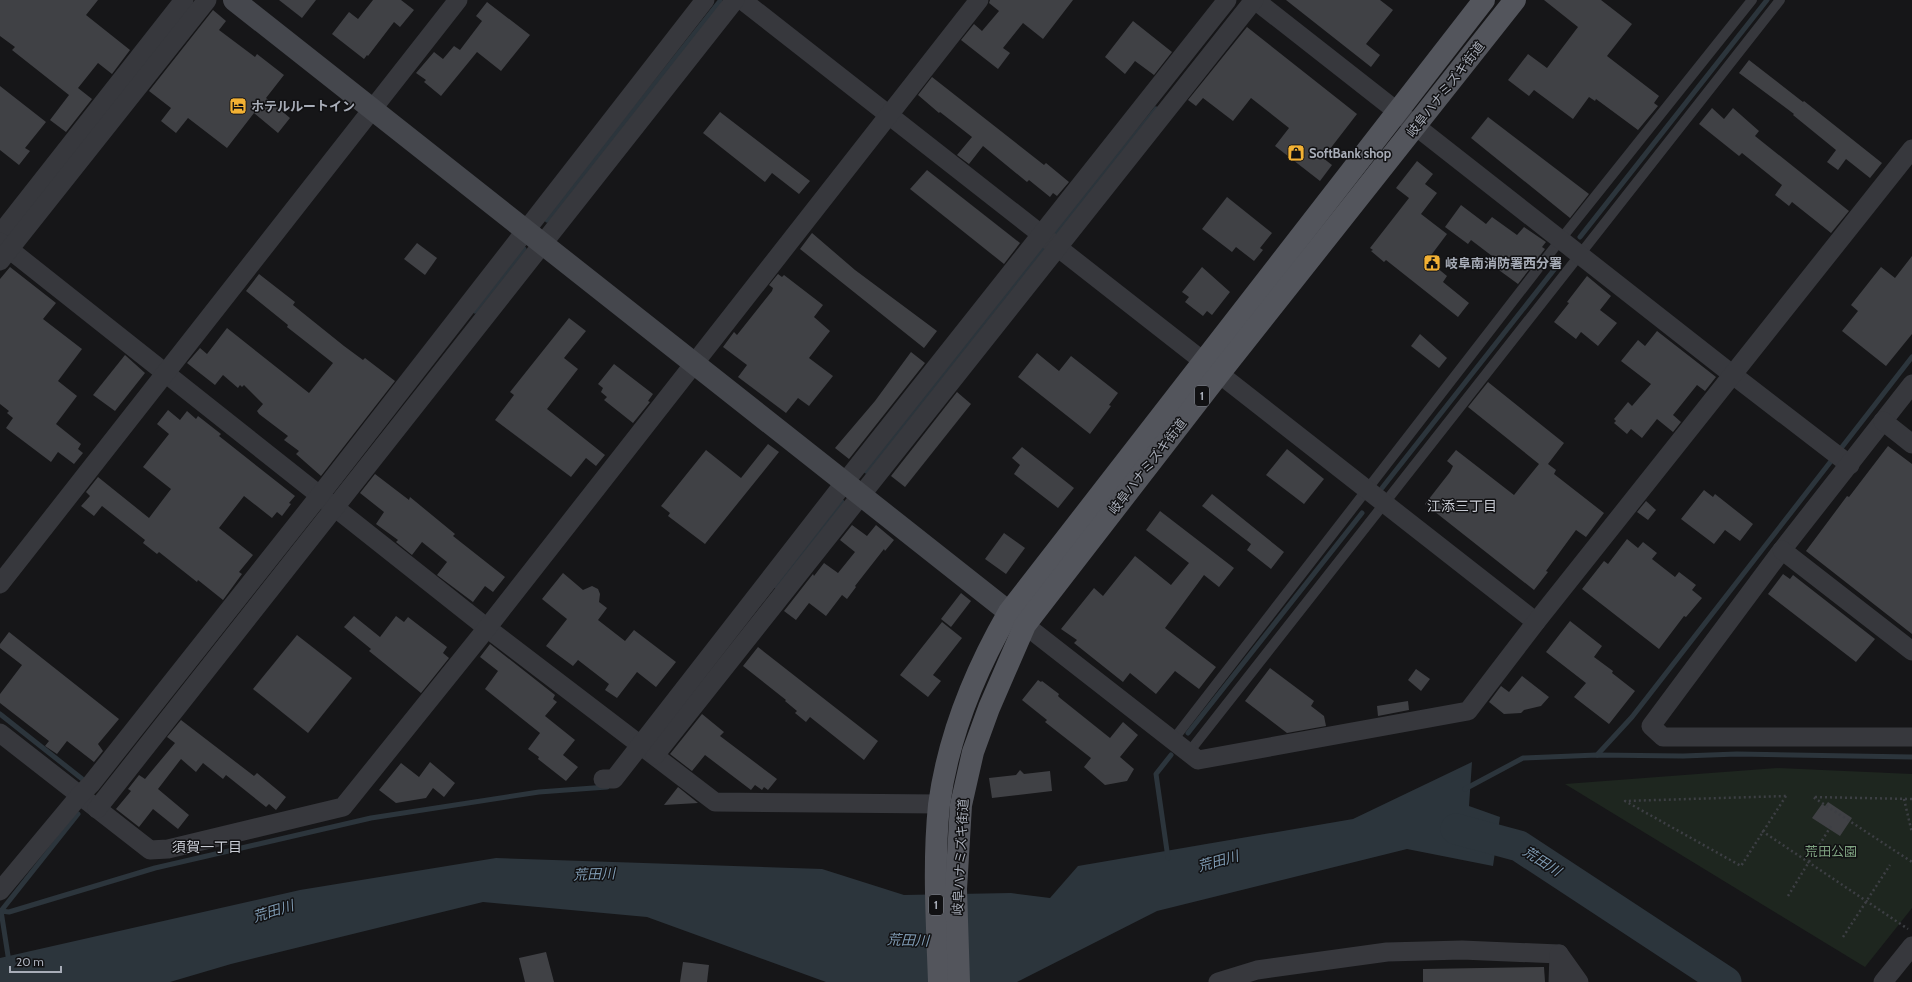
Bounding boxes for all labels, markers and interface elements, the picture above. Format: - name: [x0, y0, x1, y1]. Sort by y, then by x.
- street label: 岐阜ハナミズキ街道: [1403, 38, 1487, 140]
- hotel icon: ホテルルートイン: [228, 96, 248, 116]
- place label: ホテルルートイン: [251, 98, 355, 114]
- shop icon: SoftBank shop: [1286, 143, 1306, 163]
- place label: SoftBank shop: [1309, 145, 1392, 161]
- public building icon: 岐阜南消防署西分署: [1422, 253, 1442, 273]
- place label: 岐阜南消防署西分署: [1445, 255, 1562, 271]
- road number: 1: [1195, 386, 1209, 406]
- street label: 岐阜ハナミズキ街道: [1105, 415, 1189, 517]
- district label: 江添三丁目: [1427, 497, 1497, 515]
- street label: 岐阜ハナミズキ街道: [949, 798, 971, 916]
- district label: 須賀一丁目: [172, 838, 242, 856]
- water label: 荒田川: [1519, 842, 1566, 881]
- park label: 荒田公園: [1805, 843, 1857, 859]
- water label: 荒田川: [1195, 846, 1243, 875]
- water label: 荒田川: [573, 864, 617, 884]
- road number: 1: [929, 895, 943, 915]
- water label: 荒田川: [250, 896, 298, 926]
- water label: 荒田川: [887, 930, 931, 950]
- scale bar: [10, 948, 61, 974]
- text: 20 m: [16, 954, 44, 969]

